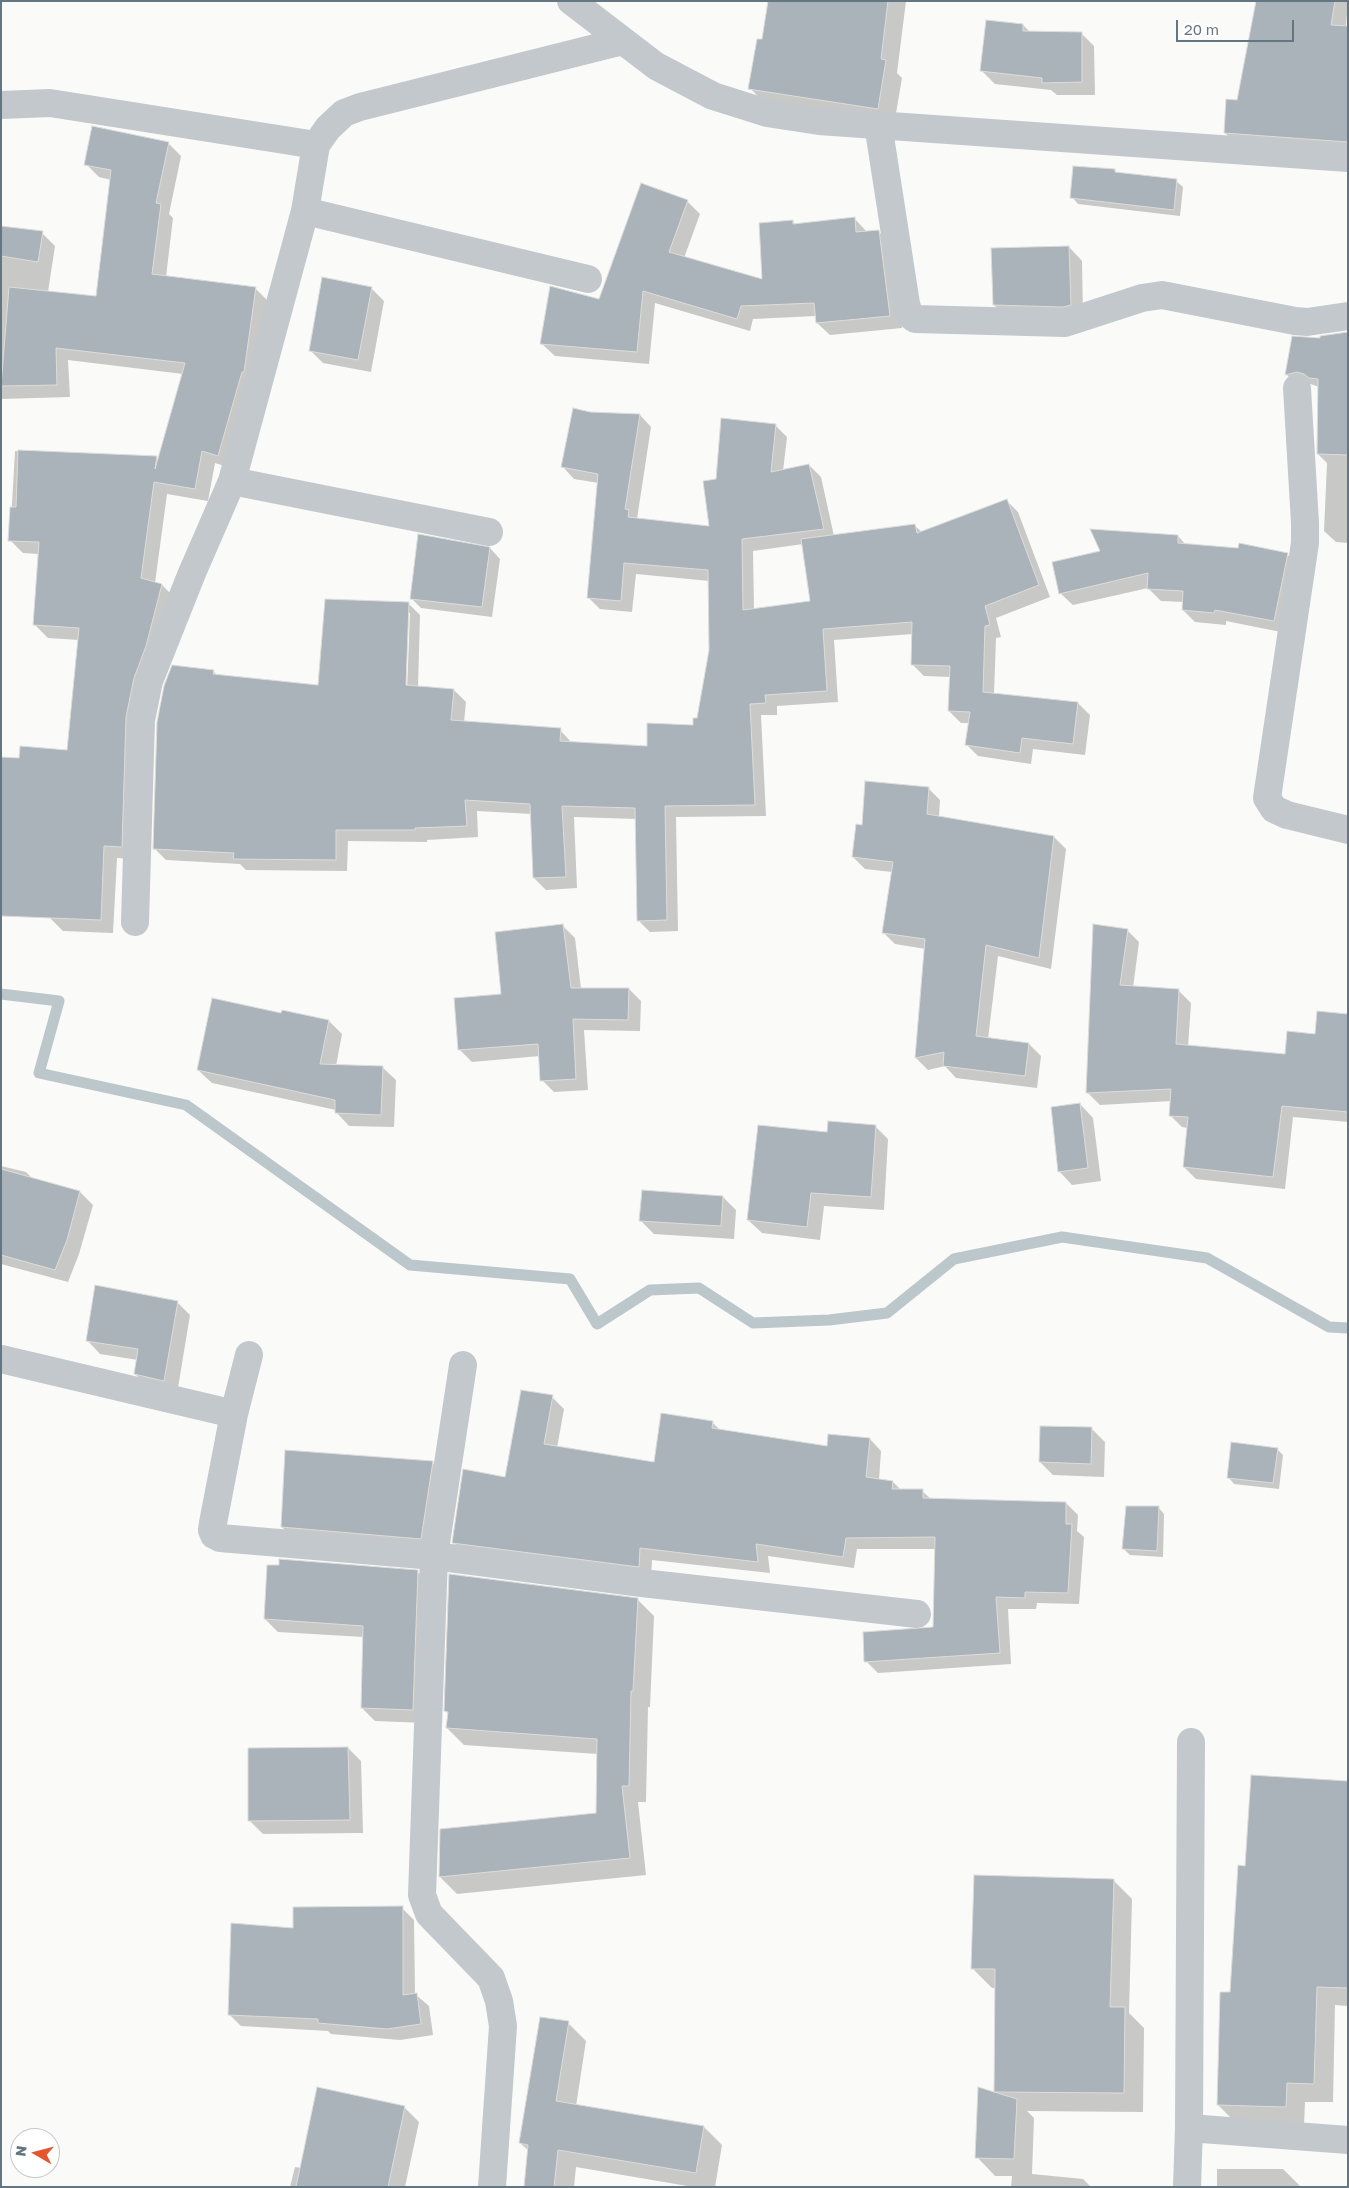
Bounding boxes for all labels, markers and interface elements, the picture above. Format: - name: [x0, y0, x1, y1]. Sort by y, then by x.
- scale bar: [1179, 10, 1296, 42]
- text: 20 m: [1184, 20, 1219, 38]
- north arrow: [10, 2128, 60, 2178]
- text: N: [11, 2145, 30, 2157]

